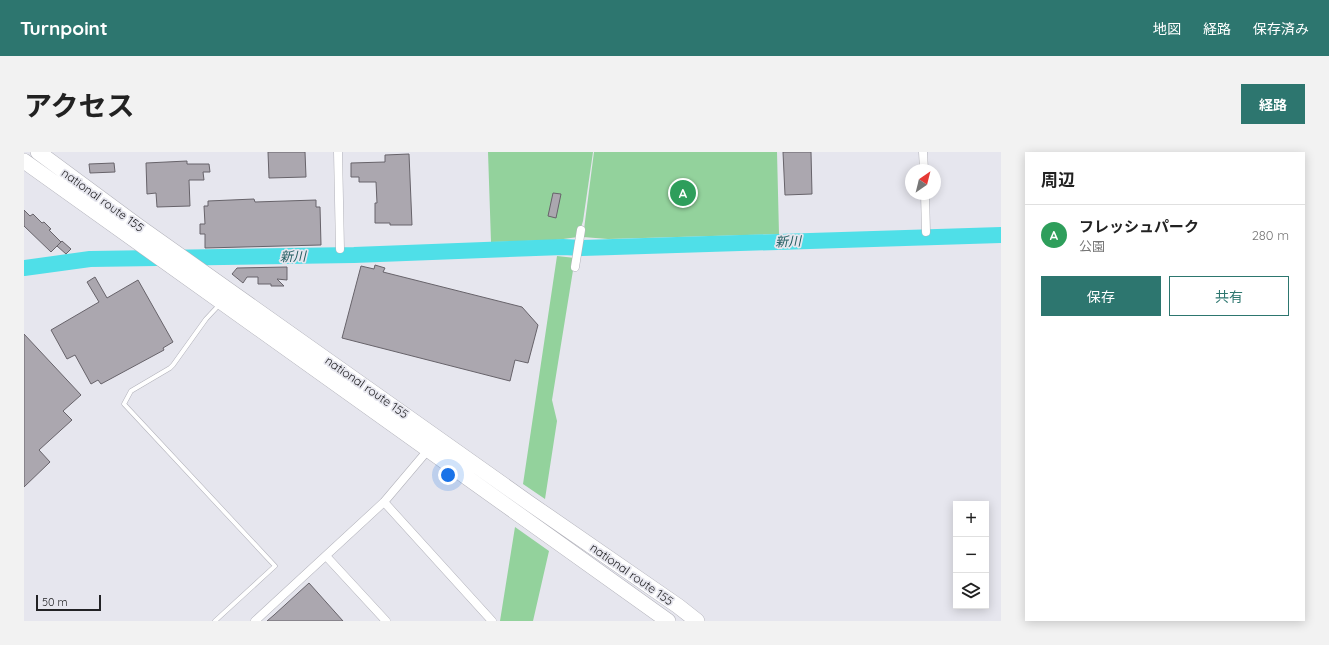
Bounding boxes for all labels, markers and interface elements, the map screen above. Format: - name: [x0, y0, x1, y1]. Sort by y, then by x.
- text: Turnpoint: [20, 16, 108, 40]
- text: 地図: [1153, 20, 1181, 38]
- text: 経路: [1203, 20, 1231, 38]
- text: 保存済み: [1253, 20, 1309, 38]
- button: 経路: [1241, 84, 1305, 124]
- text: アクセス: [24, 88, 135, 123]
- north arrow: [905, 164, 941, 200]
- street label: national route 155: [59, 165, 147, 235]
- text: 周辺: [1041, 169, 1075, 190]
- pin: A: [670, 178, 696, 208]
- text: フレッシュパーク: [1079, 217, 1199, 236]
- text: A: [1050, 227, 1058, 243]
- text: 280 m: [1252, 227, 1289, 243]
- water label: 新川: [775, 232, 803, 249]
- text: 公園: [1079, 238, 1105, 254]
- water label: 新川: [280, 248, 308, 264]
- button: 保存: [1041, 276, 1161, 316]
- button: 共有: [1169, 276, 1289, 316]
- street label: national route 155: [322, 353, 412, 421]
- your location: [438, 465, 458, 485]
- map controls: [953, 501, 989, 609]
- button: +: [953, 501, 989, 537]
- button: −: [953, 537, 989, 573]
- street label: national route 155: [587, 540, 677, 608]
- button: layers: [953, 573, 989, 609]
- scale bar: [36, 593, 101, 612]
- text: 50 m: [42, 595, 68, 609]

